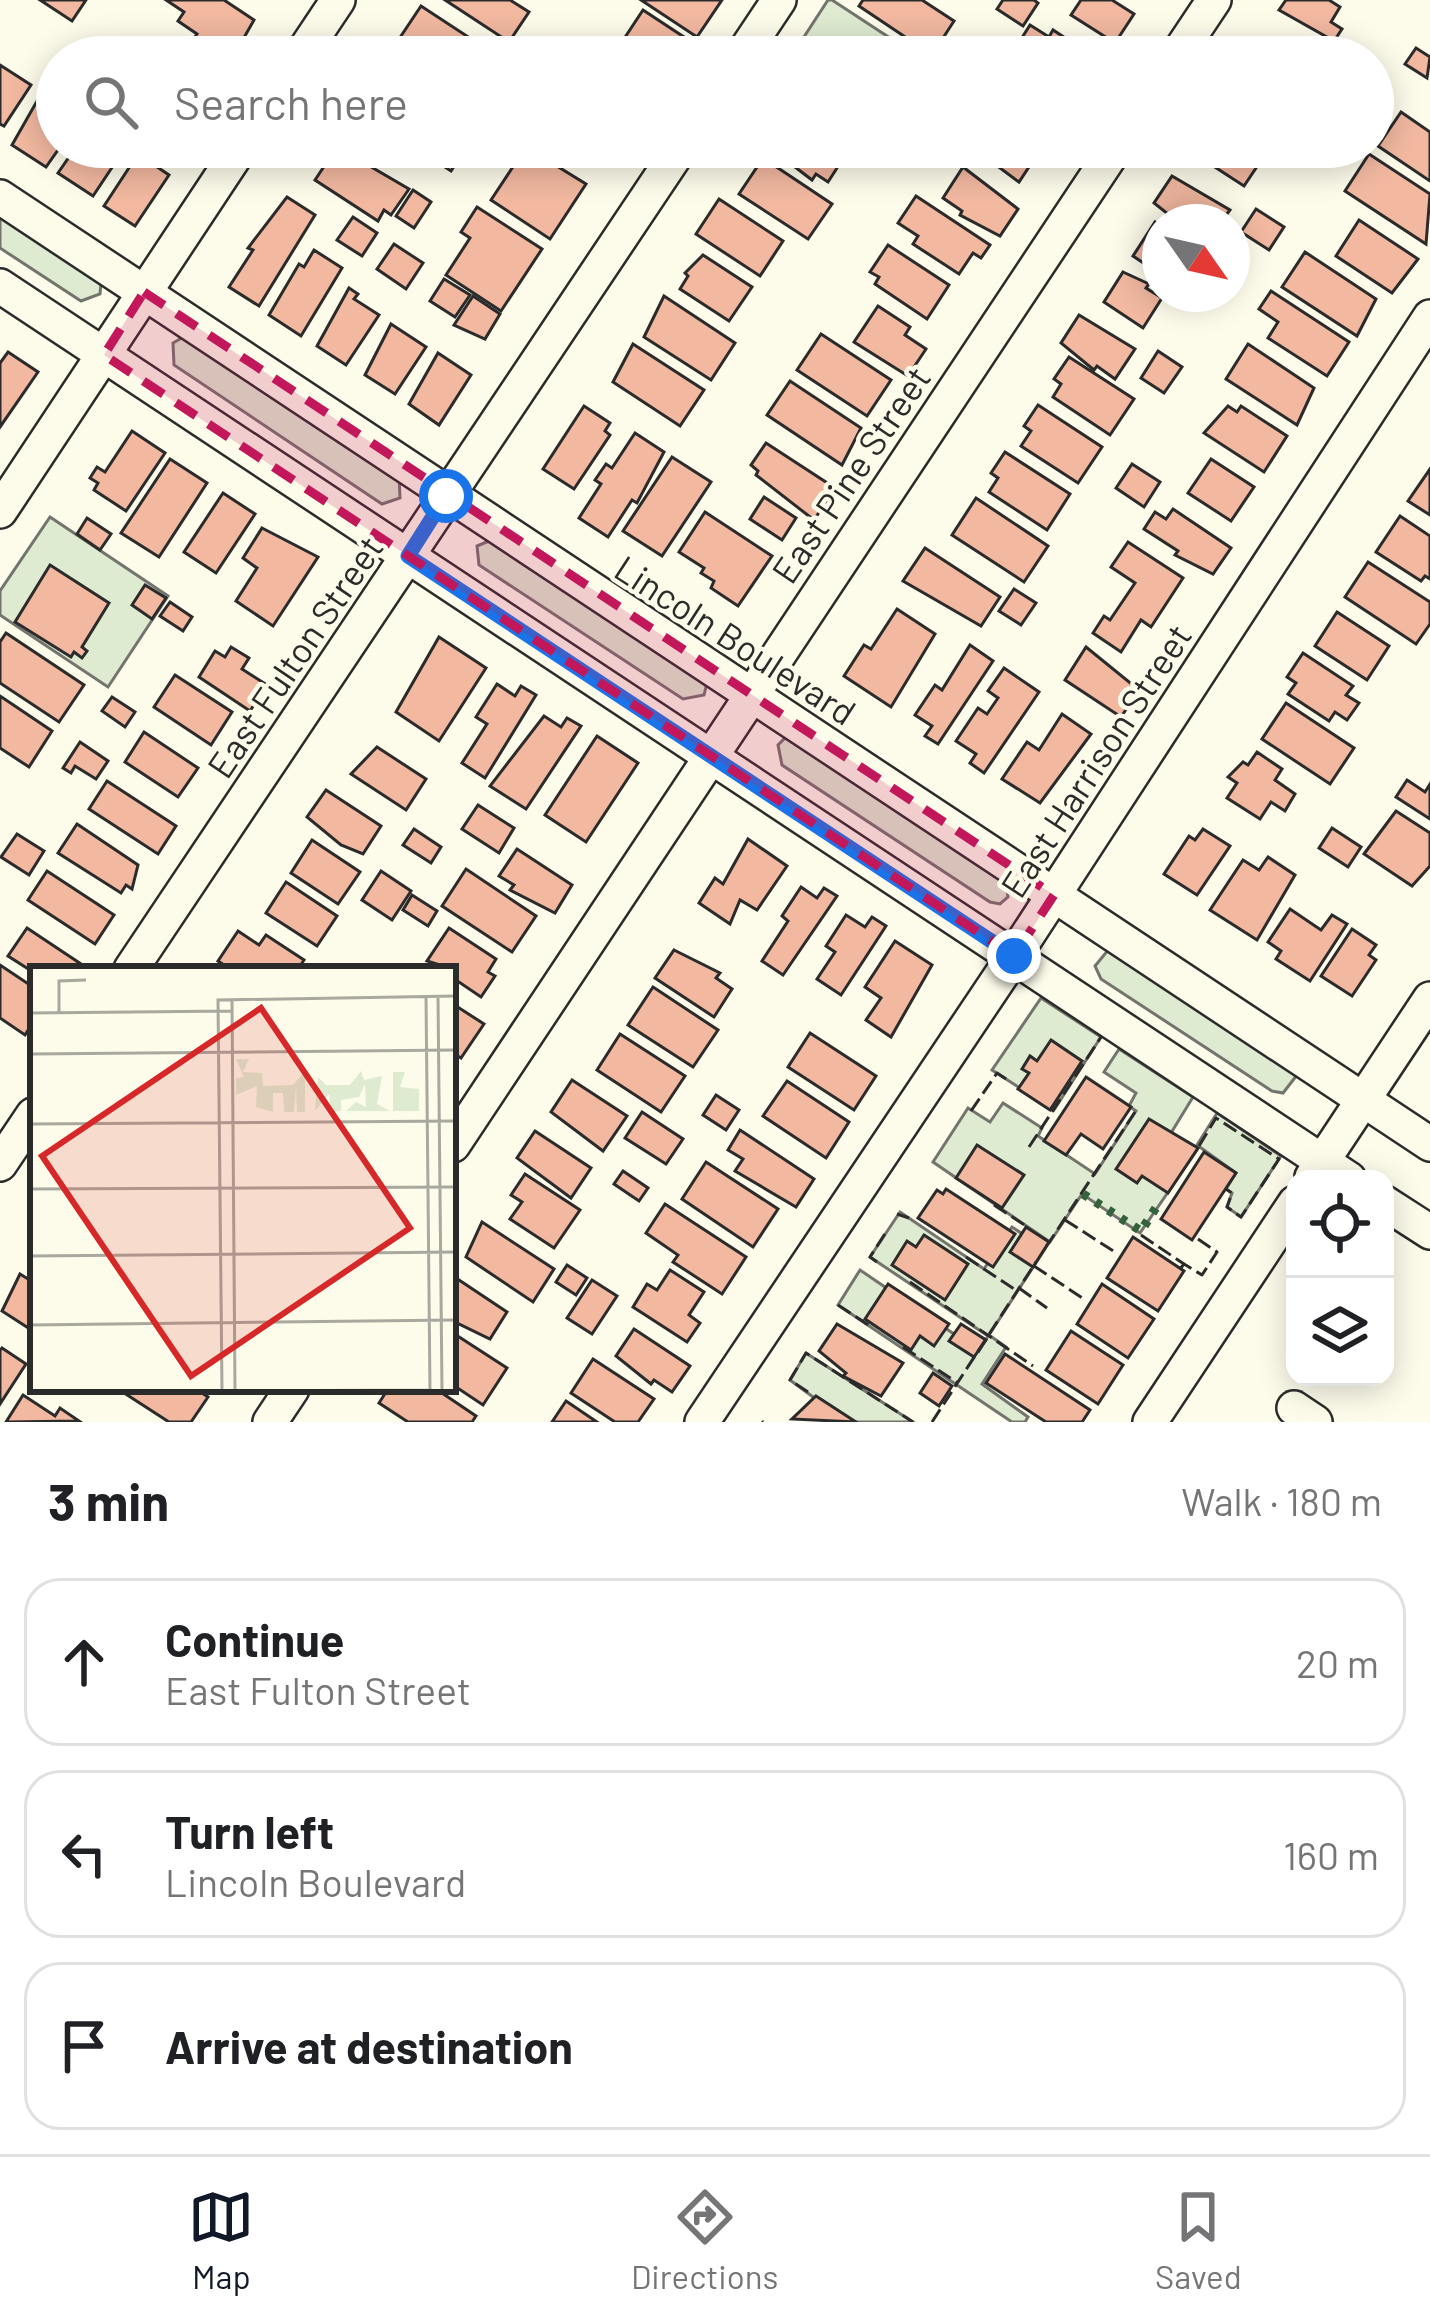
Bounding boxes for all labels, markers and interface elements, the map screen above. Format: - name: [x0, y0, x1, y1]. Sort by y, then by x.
- search box: [36, 36, 1394, 168]
- icon: search: [78, 69, 144, 135]
- text: Search here: [174, 75, 408, 129]
- north arrow: [1142, 204, 1250, 312]
- street label: East Pine Street: [762, 357, 938, 591]
- route start: [419, 469, 473, 523]
- street label: East Fulton Street: [197, 527, 391, 785]
- street label: Lincoln Boulevard: [608, 545, 864, 733]
- street label: East Harrison Street: [991, 615, 1199, 905]
- route end: [987, 929, 1041, 983]
- inset map: [30, 966, 456, 1392]
- map controls: [1286, 1170, 1394, 1386]
- button: locate: [1286, 1170, 1394, 1278]
- button: layers: [1286, 1278, 1394, 1386]
- text: 3 min: [48, 1470, 169, 1531]
- text: Walk · 180 m: [1181, 1477, 1382, 1524]
- text: Continue: [165, 1612, 344, 1666]
- icon: ahead: [51, 1629, 117, 1695]
- text: 20 m: [1296, 1639, 1379, 1686]
- text: East Fulton Street: [165, 1666, 471, 1713]
- text: Turn left: [165, 1804, 334, 1858]
- icon: left: [51, 1821, 117, 1887]
- text: 160 m: [1283, 1831, 1379, 1878]
- text: Lincoln Boulevard: [165, 1858, 466, 1905]
- icon: arrive: [51, 2013, 117, 2079]
- text: Arrive at destination: [165, 2019, 573, 2073]
- tab: Map: [188, 2184, 254, 2296]
- tab: Directions: [631, 2184, 778, 2296]
- tab: Saved: [1155, 2184, 1242, 2296]

